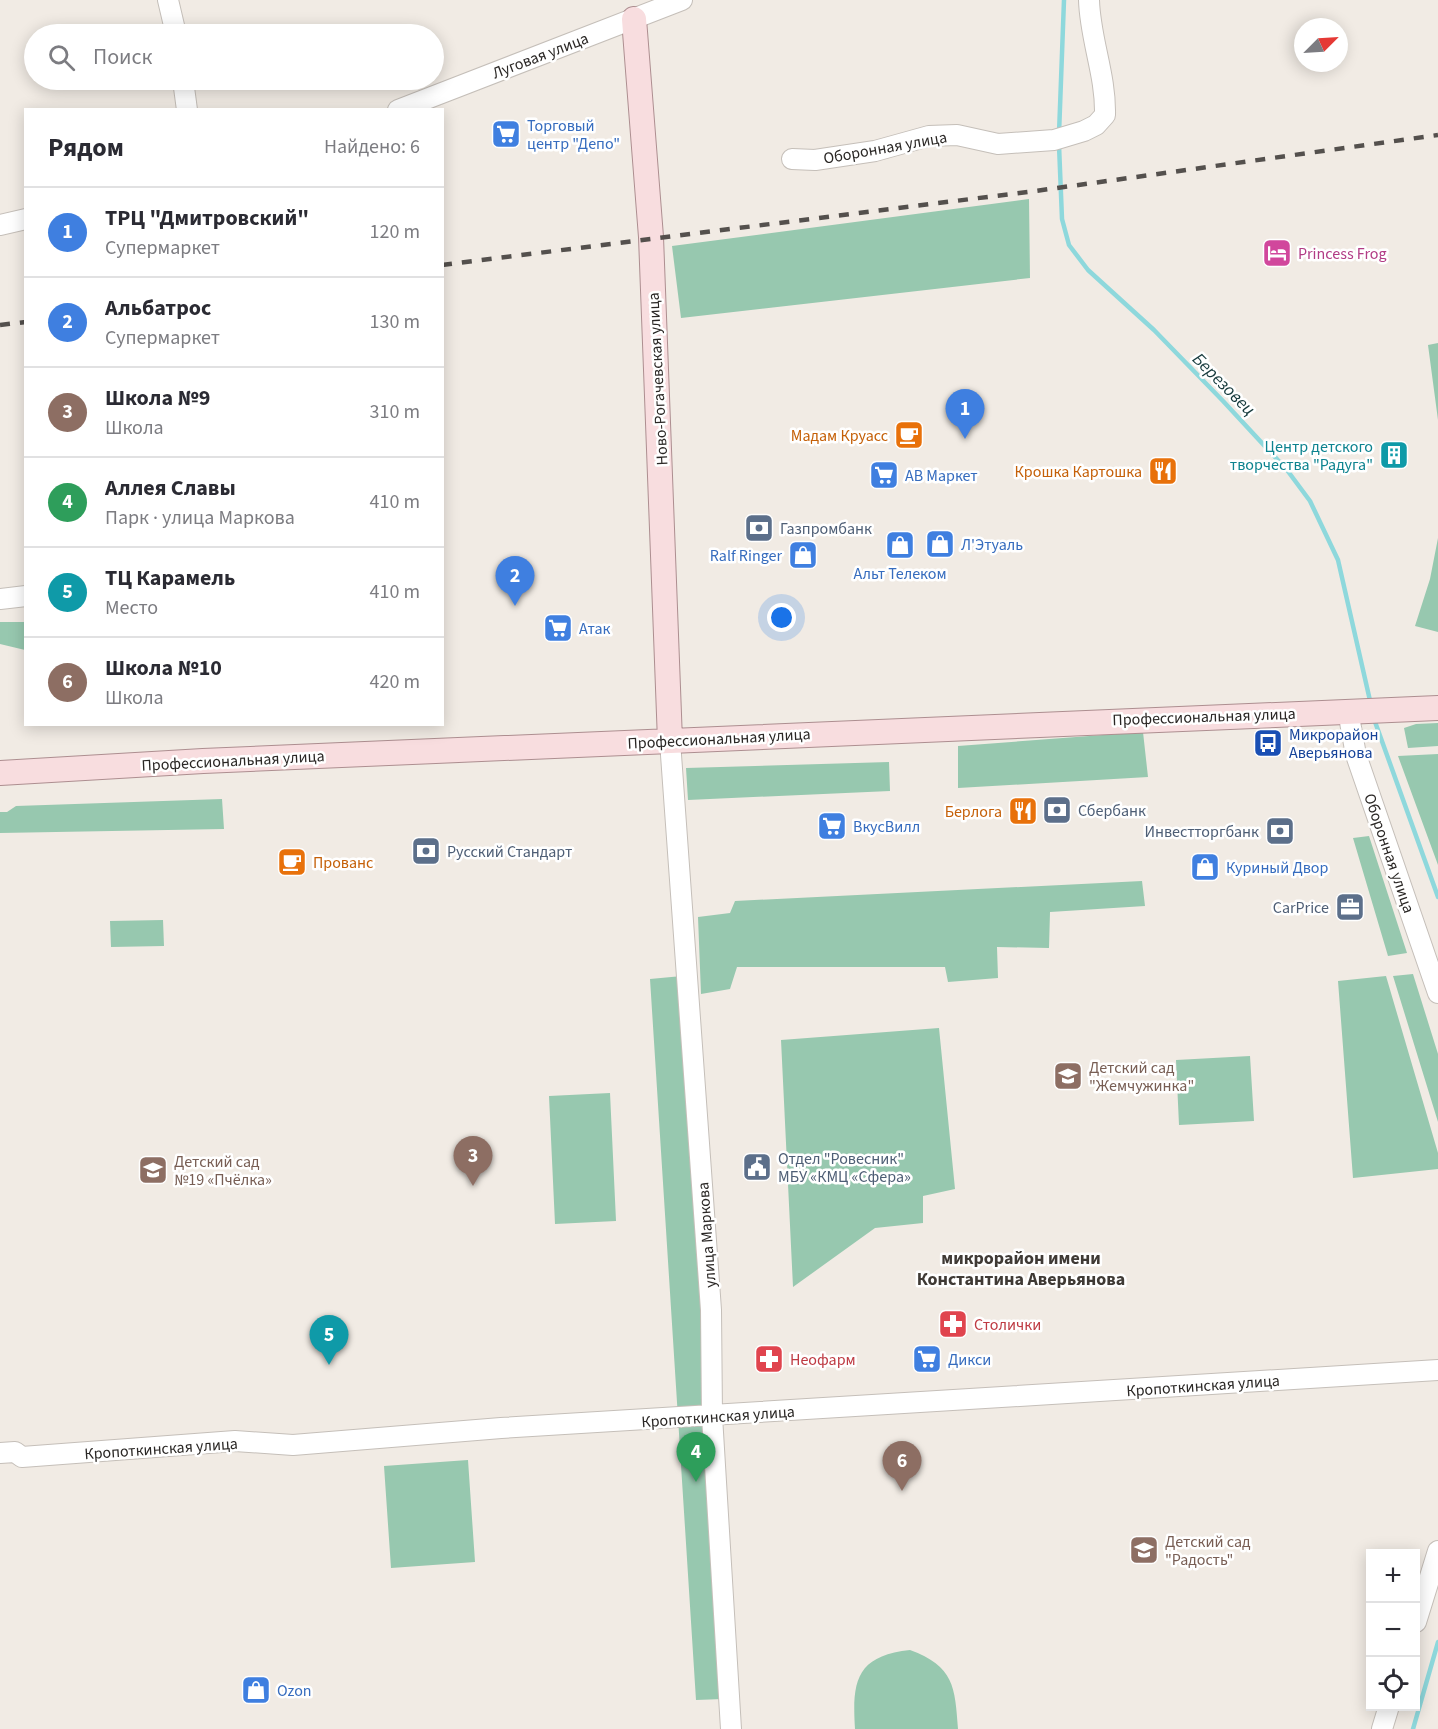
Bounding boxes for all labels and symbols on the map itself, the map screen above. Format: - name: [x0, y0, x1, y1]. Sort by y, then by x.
- north arrow: [1294, 18, 1348, 72]
- street label: Луговая улица: [489, 27, 592, 84]
- place label: Торговый центр "Депо": [527, 115, 620, 155]
- supermarket icon: Торговый центр "Депо": [490, 118, 522, 150]
- street label: Оборонная улица: [822, 126, 949, 170]
- hotel icon: Princess Frog: [1261, 237, 1293, 269]
- place label: Princess Frog: [1298, 243, 1387, 265]
- street label: Ново-Рогачевская улица: [642, 292, 674, 466]
- water label: Березовец: [1186, 347, 1261, 422]
- pin: 1: [946, 390, 984, 439]
- cafe icon: Мадам Круасс: [893, 419, 925, 451]
- place label: Мадам Круасс: [791, 425, 888, 447]
- place label: Центр детского творчества "Радуга": [1230, 436, 1373, 476]
- building icon: Центр детского творчества "Радуга": [1378, 439, 1410, 471]
- restaurant icon: Крошка Картошка: [1147, 455, 1179, 487]
- supermarket icon: АВ Маркет: [868, 459, 900, 491]
- place label: Крошка Картошка: [1015, 461, 1142, 483]
- place label: АВ Маркет: [905, 465, 978, 487]
- bank icon: Газпромбанк: [743, 512, 775, 544]
- place label: Газпромбанк: [780, 518, 872, 540]
- shop icon: Л'Этуаль: [924, 528, 956, 560]
- shop icon: Альт Телеком: [884, 529, 916, 561]
- place label: Л'Этуаль: [961, 534, 1023, 556]
- shop icon: Ralf Ringer: [787, 539, 819, 571]
- place label: Ralf Ringer: [710, 545, 782, 567]
- pin: 2: [496, 556, 534, 606]
- place label: Альт Телеком: [853, 563, 947, 585]
- your location: [767, 603, 796, 632]
- supermarket icon: Атак: [542, 612, 574, 644]
- place label: Атак: [579, 618, 611, 640]
- street label: Профессиональная улица: [1112, 703, 1296, 731]
- street label: Профессиональная улица: [627, 723, 811, 755]
- place label: Микрорайон Аверьянова: [1289, 724, 1379, 764]
- bus stop icon: Микрорайон Аверьянова: [1252, 727, 1284, 759]
- street label: Профессиональная улица: [141, 745, 325, 777]
- street label: Оборонная улица: [1358, 791, 1420, 916]
- bank icon: Сбербанк: [1041, 794, 1073, 826]
- restaurant icon: Берлога: [1007, 795, 1039, 827]
- place label: Сбербанк: [1078, 800, 1146, 822]
- place label: Берлога: [945, 801, 1002, 823]
- supermarket icon: ВкусВилл: [816, 810, 848, 842]
- bank icon: Инвестторгбанк: [1264, 815, 1296, 847]
- place label: ВкусВилл: [853, 816, 920, 838]
- place label: Инвестторгбанк: [1144, 821, 1259, 843]
- bank icon: Русский Стандарт: [410, 835, 442, 867]
- place label: Русский Стандарт: [447, 841, 572, 863]
- cafe icon: Прованс: [276, 846, 308, 878]
- shop icon: Куриный Двор: [1189, 851, 1221, 883]
- place label: Прованс: [313, 852, 373, 874]
- place label: Куриный Двор: [1226, 857, 1329, 879]
- office icon: CarPrice: [1334, 891, 1366, 923]
- place label: CarPrice: [1273, 897, 1329, 919]
- place label: Детский сад "Жемчужинка": [1089, 1057, 1194, 1097]
- school or university icon: Детский сад "Жемчужинка": [1052, 1060, 1084, 1092]
- pin: 3: [454, 1136, 492, 1186]
- place label: Отдел "Ровесник" МБУ «КМЦ «Сфера»: [778, 1148, 911, 1188]
- place label: Детский сад №19 «Пчёлка»: [174, 1151, 272, 1191]
- public building icon: Отдел "Ровесник" МБУ «КМЦ «Сфера»: [741, 1151, 773, 1183]
- school or university icon: Детский сад №19 «Пчёлка»: [137, 1154, 169, 1186]
- street label: улица Маркова: [692, 1181, 722, 1289]
- district label: микрорайон имени Константина Аверьянова: [917, 1246, 1125, 1292]
- pharmacy icon: Столички: [937, 1308, 969, 1340]
- place label: Столички: [974, 1314, 1041, 1336]
- pin: 5: [310, 1316, 348, 1365]
- pharmacy icon: Неофарм: [753, 1343, 785, 1375]
- supermarket icon: Дикси: [911, 1343, 943, 1375]
- place label: Неофарм: [790, 1349, 856, 1371]
- place label: Дикси: [948, 1349, 991, 1371]
- street label: Кропоткинская улица: [1126, 1370, 1281, 1402]
- street label: Кропоткинская улица: [641, 1401, 796, 1433]
- pin: 4: [676, 1432, 716, 1482]
- street label: Кропоткинская улица: [84, 1433, 239, 1465]
- pin: 6: [882, 1442, 922, 1491]
- place label: Детский сад "Радость": [1165, 1531, 1251, 1571]
- school or university icon: Детский сад "Радость": [1128, 1534, 1160, 1566]
- shop icon: Ozon: [240, 1674, 272, 1706]
- place label: Ozon: [277, 1680, 312, 1702]

